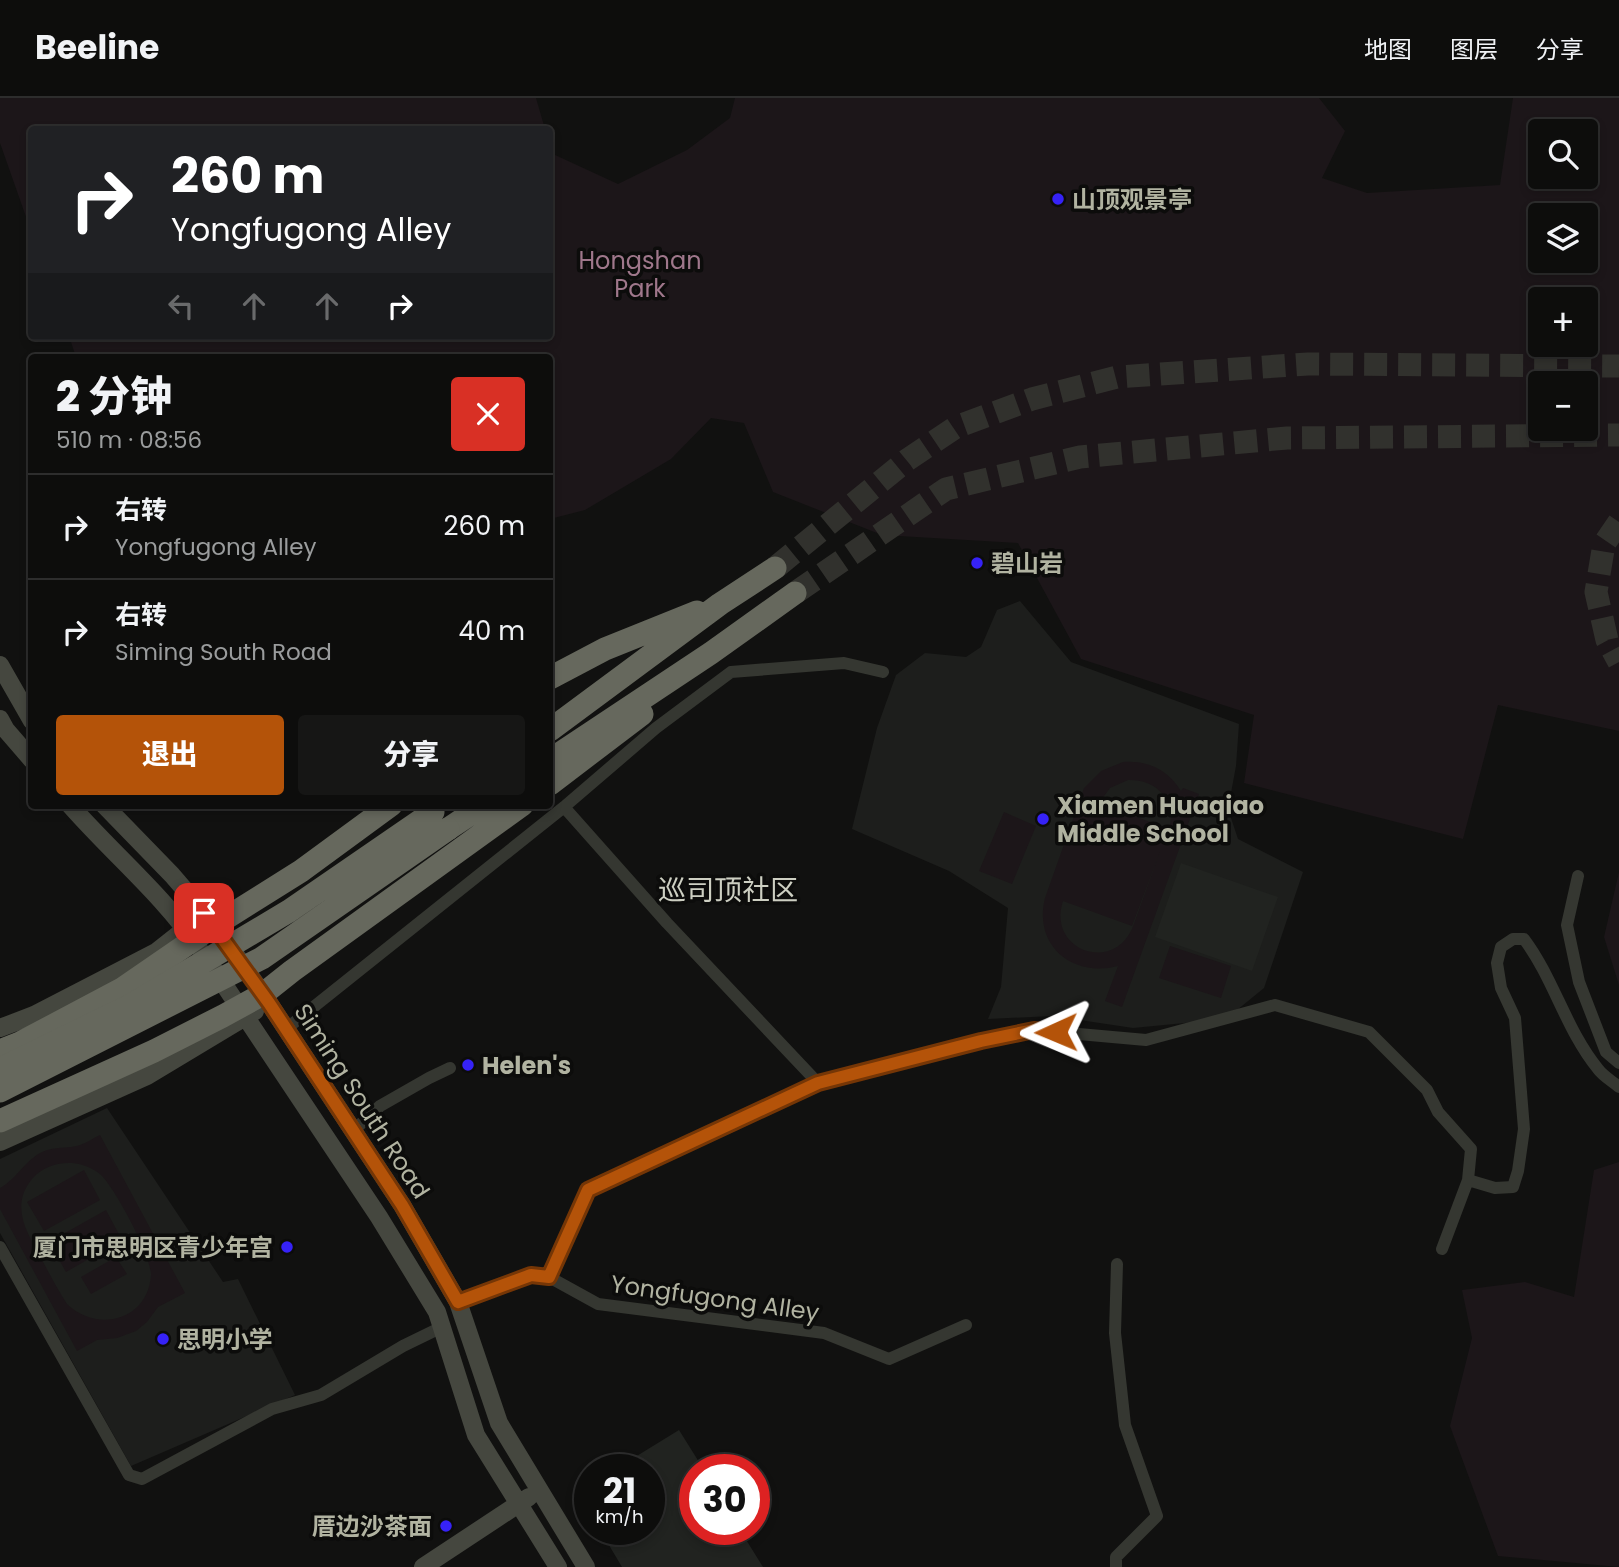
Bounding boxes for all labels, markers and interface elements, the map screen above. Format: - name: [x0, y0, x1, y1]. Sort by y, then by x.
- text: Beeline: [35, 24, 159, 71]
- text: 地图: [1364, 33, 1412, 66]
- text: 图层: [1450, 33, 1498, 66]
- text: 分享: [1536, 33, 1584, 66]
- map controls: [1528, 119, 1598, 441]
- button: search: [1528, 119, 1598, 189]
- text: 260 m: [171, 142, 324, 210]
- icon: right: [56, 154, 147, 245]
- place label: 山顶观景亭: [1072, 183, 1192, 216]
- marker: 山顶观景亭: [1050, 191, 1066, 207]
- button: layers: [1528, 203, 1598, 273]
- text: Yongfugong Alley: [171, 207, 451, 252]
- park label: Hongshan Park: [578, 244, 702, 305]
- icon: left: [162, 287, 200, 325]
- icon: ahead: [235, 287, 273, 325]
- icon: ahead: [308, 287, 346, 325]
- icon: right: [381, 287, 419, 325]
- button: +: [1528, 287, 1598, 357]
- text: 2 分钟: [56, 367, 172, 426]
- button: −: [1528, 371, 1598, 441]
- button: close: [451, 377, 525, 451]
- text: 510 m · 08:56: [56, 424, 202, 456]
- text: 右转: [115, 492, 167, 528]
- icon: right: [56, 508, 94, 546]
- text: 260 m: [443, 508, 525, 544]
- text: Yongfugong Alley: [115, 531, 316, 563]
- place label: 碧山岩: [991, 547, 1063, 580]
- marker: 碧山岩: [969, 555, 985, 571]
- text: 右转: [115, 597, 167, 633]
- icon: right: [56, 613, 94, 651]
- text: 40 m: [459, 613, 525, 649]
- text: Siming South Road: [115, 636, 332, 668]
- button: 退出: [56, 715, 284, 795]
- button: 分享: [298, 715, 525, 795]
- place label: Xiamen Huaqiao Middle School: [1057, 789, 1264, 850]
- marker: Xiamen Huaqiao Middle School: [1035, 811, 1051, 827]
- district label: 巡司顶社区: [658, 871, 798, 910]
- pin: [174, 883, 234, 943]
- icon: arrive: [185, 894, 223, 932]
- position arrow: [1019, 995, 1093, 1069]
- street label: Siming South Road: [287, 997, 437, 1205]
- place label: Helen's: [482, 1049, 571, 1082]
- marker: Helen's: [460, 1057, 476, 1073]
- place label: 厦门市思明区青少年宫: [33, 1231, 273, 1264]
- marker: 厦门市思明区青少年宫: [279, 1239, 295, 1255]
- street label: Yongfugong Alley: [609, 1267, 822, 1329]
- place label: 思明小学: [177, 1323, 273, 1356]
- marker: 思明小学: [155, 1331, 171, 1347]
- speed limit sign: 30: [679, 1454, 770, 1545]
- text: 21: [603, 1466, 636, 1515]
- text: km/h: [596, 1504, 643, 1529]
- place label: 厝边沙茶面: [312, 1510, 432, 1543]
- marker: 厝边沙茶面: [438, 1518, 454, 1534]

